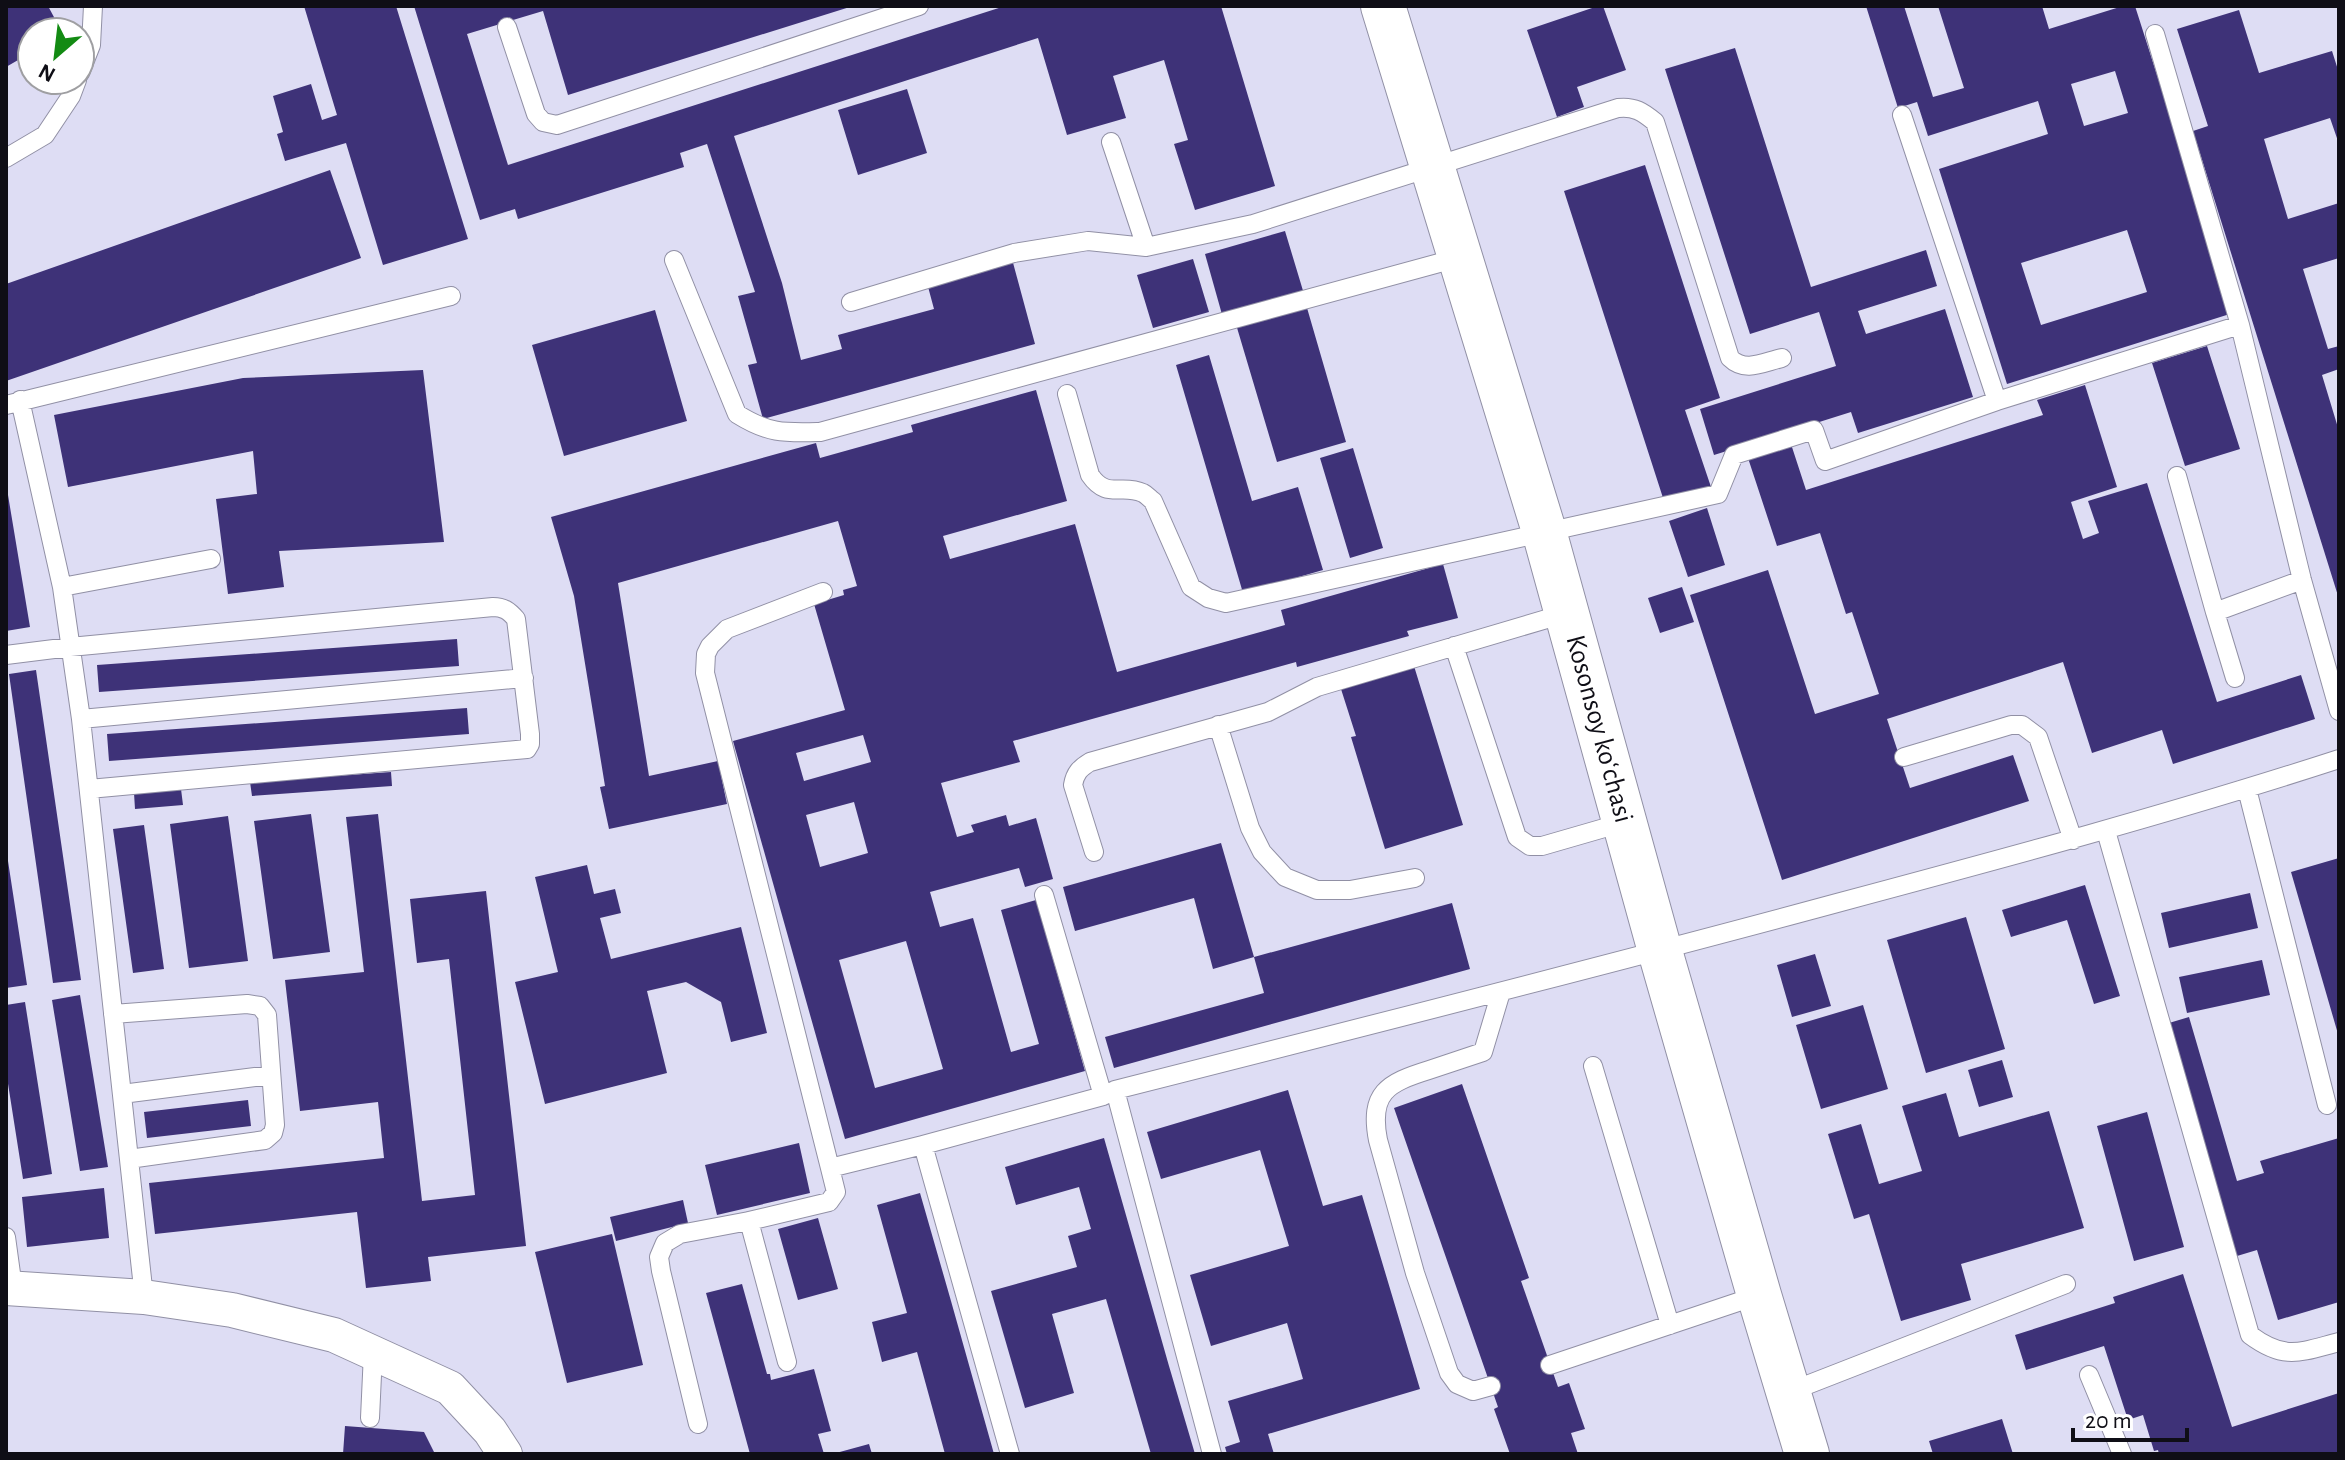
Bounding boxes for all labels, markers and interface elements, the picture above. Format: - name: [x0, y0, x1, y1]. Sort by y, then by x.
- north arrow: [16, 16, 96, 96]
- text: N: [35, 59, 59, 86]
- street label: Kosonsoy koʻchasi: [1560, 632, 1638, 826]
- scale bar: [2073, 1392, 2187, 1442]
- text: 20 m: [2085, 1409, 2132, 1433]

